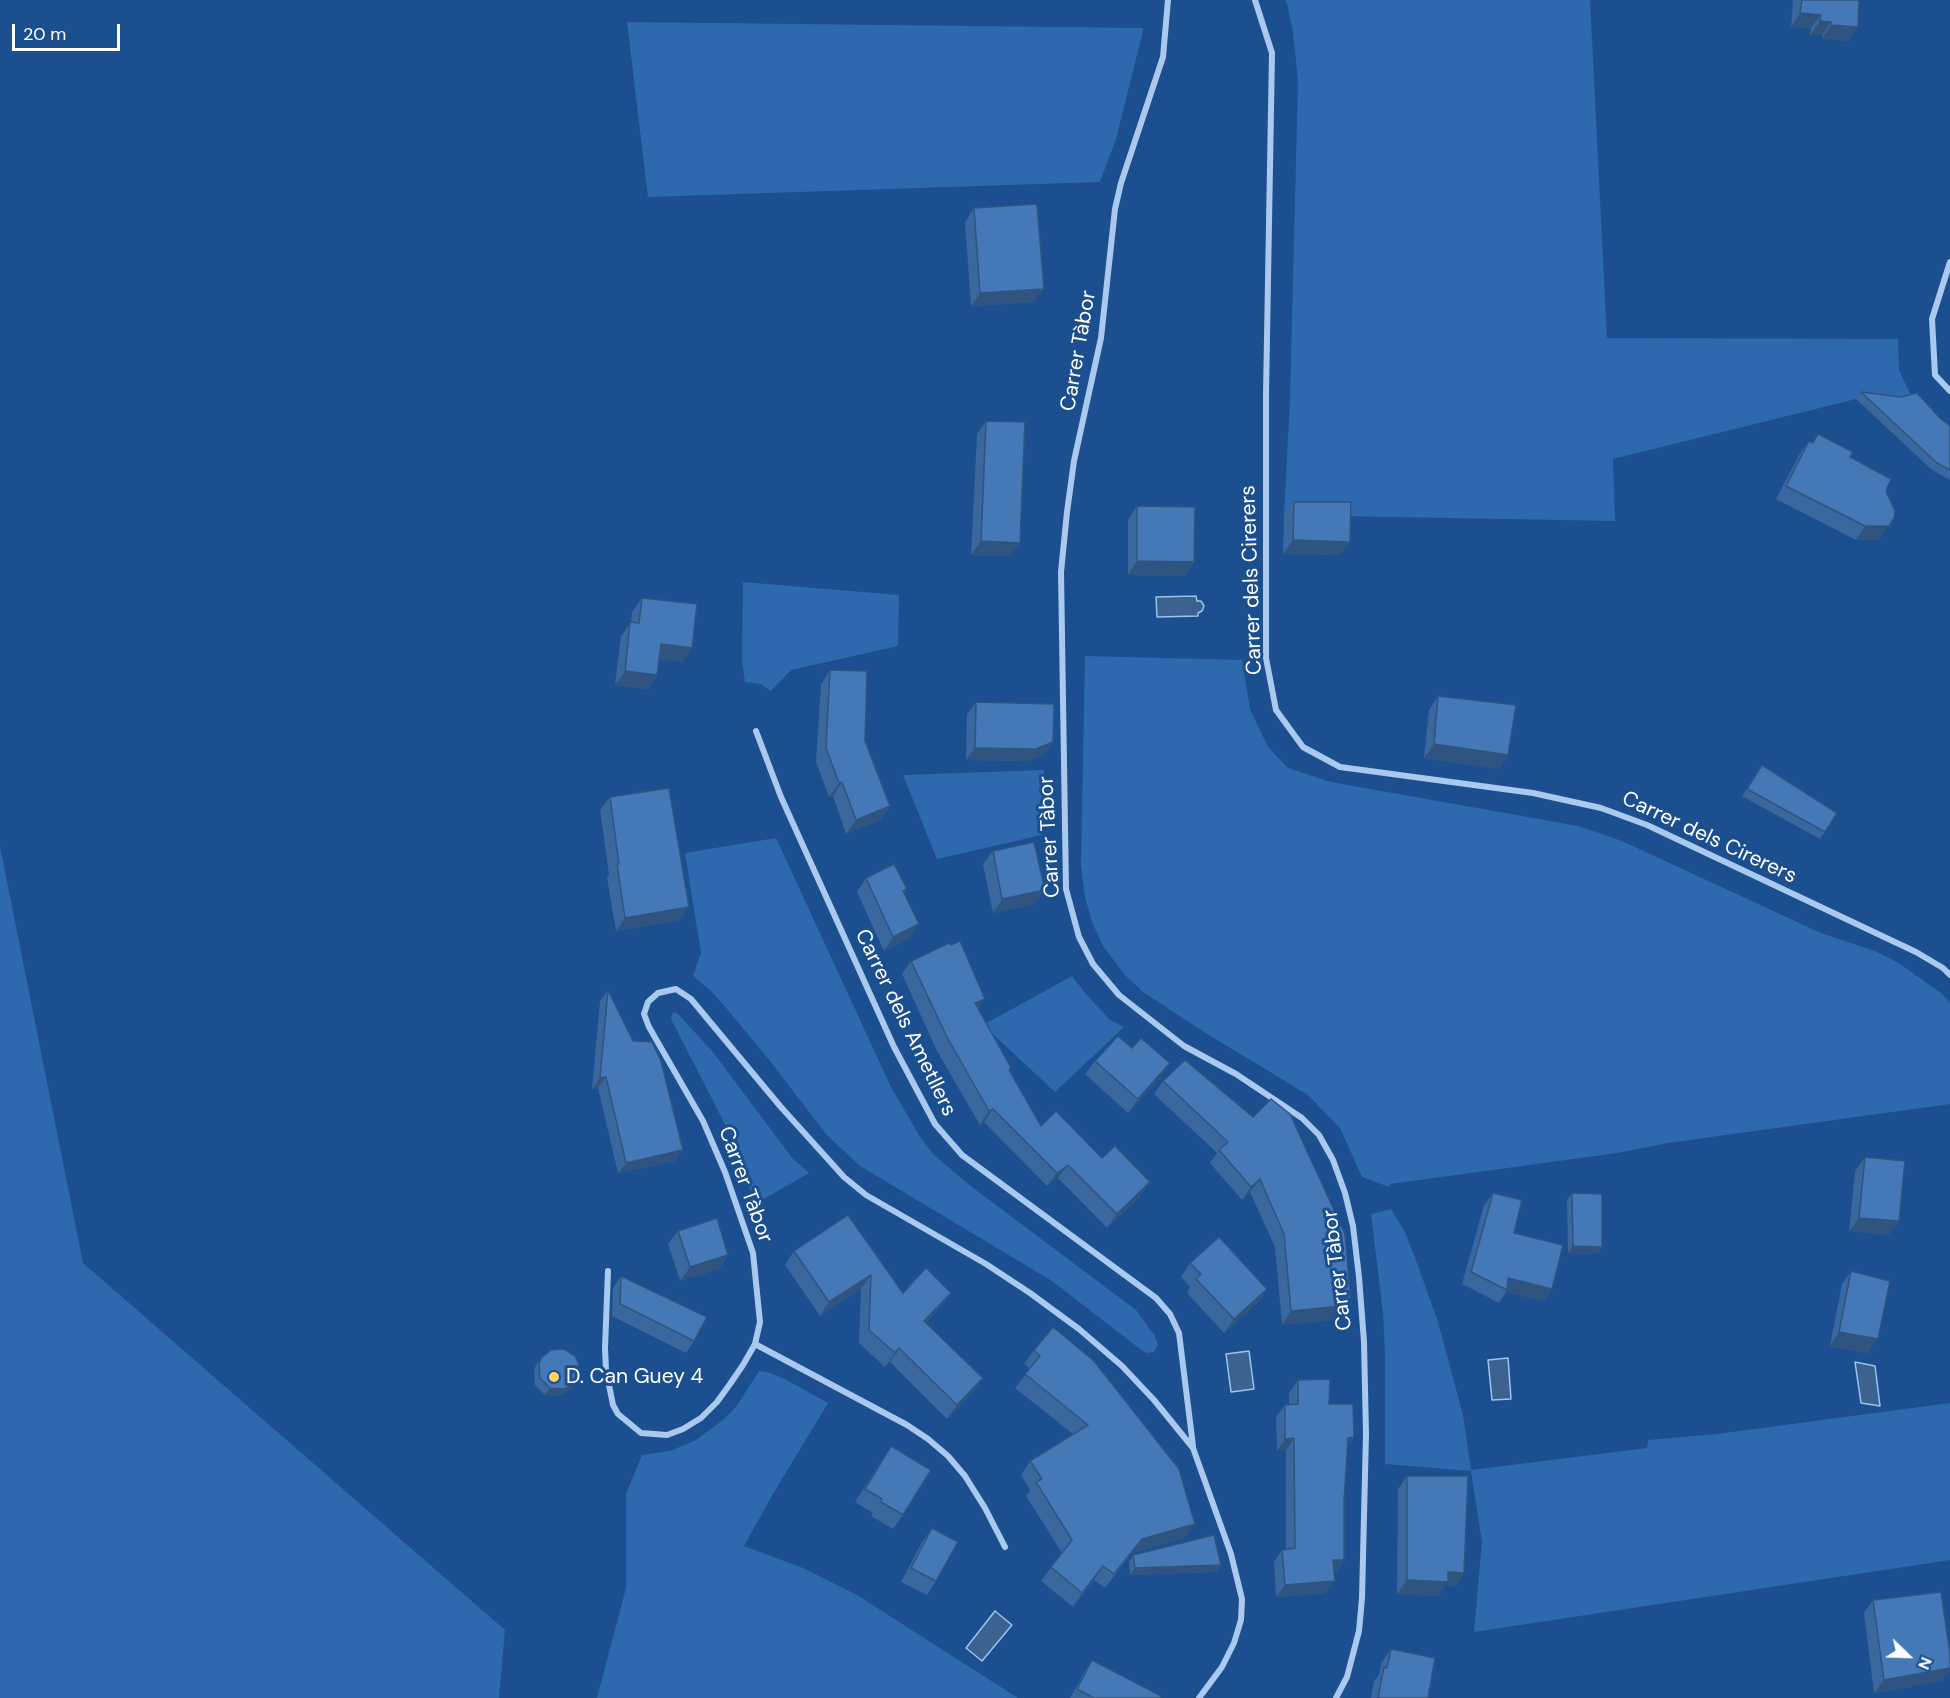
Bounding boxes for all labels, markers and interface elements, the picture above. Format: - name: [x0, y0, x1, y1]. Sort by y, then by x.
- scale bar: [15, 12, 123, 50]
- text: 20 m: [23, 22, 66, 46]
- street label: Carrer Tàbor: [1056, 289, 1102, 413]
- street label: Carrer dels Cirerers: [1236, 485, 1268, 675]
- street label: Carrer Tàbor: [1034, 775, 1066, 899]
- street label: Carrer dels Cirerers: [1618, 786, 1800, 890]
- street label: Carrer dels Ametllers: [849, 925, 961, 1121]
- street label: Carrer Tàbor: [712, 1123, 778, 1247]
- street label: Carrer Tàbor: [1318, 1208, 1358, 1332]
- place label: D. Can Guey 4: [566, 1364, 703, 1390]
- marker: D. Can Guey 4: [547, 1370, 561, 1384]
- north arrow: [1878, 1626, 1938, 1686]
- text: N: [1913, 1654, 1937, 1673]

